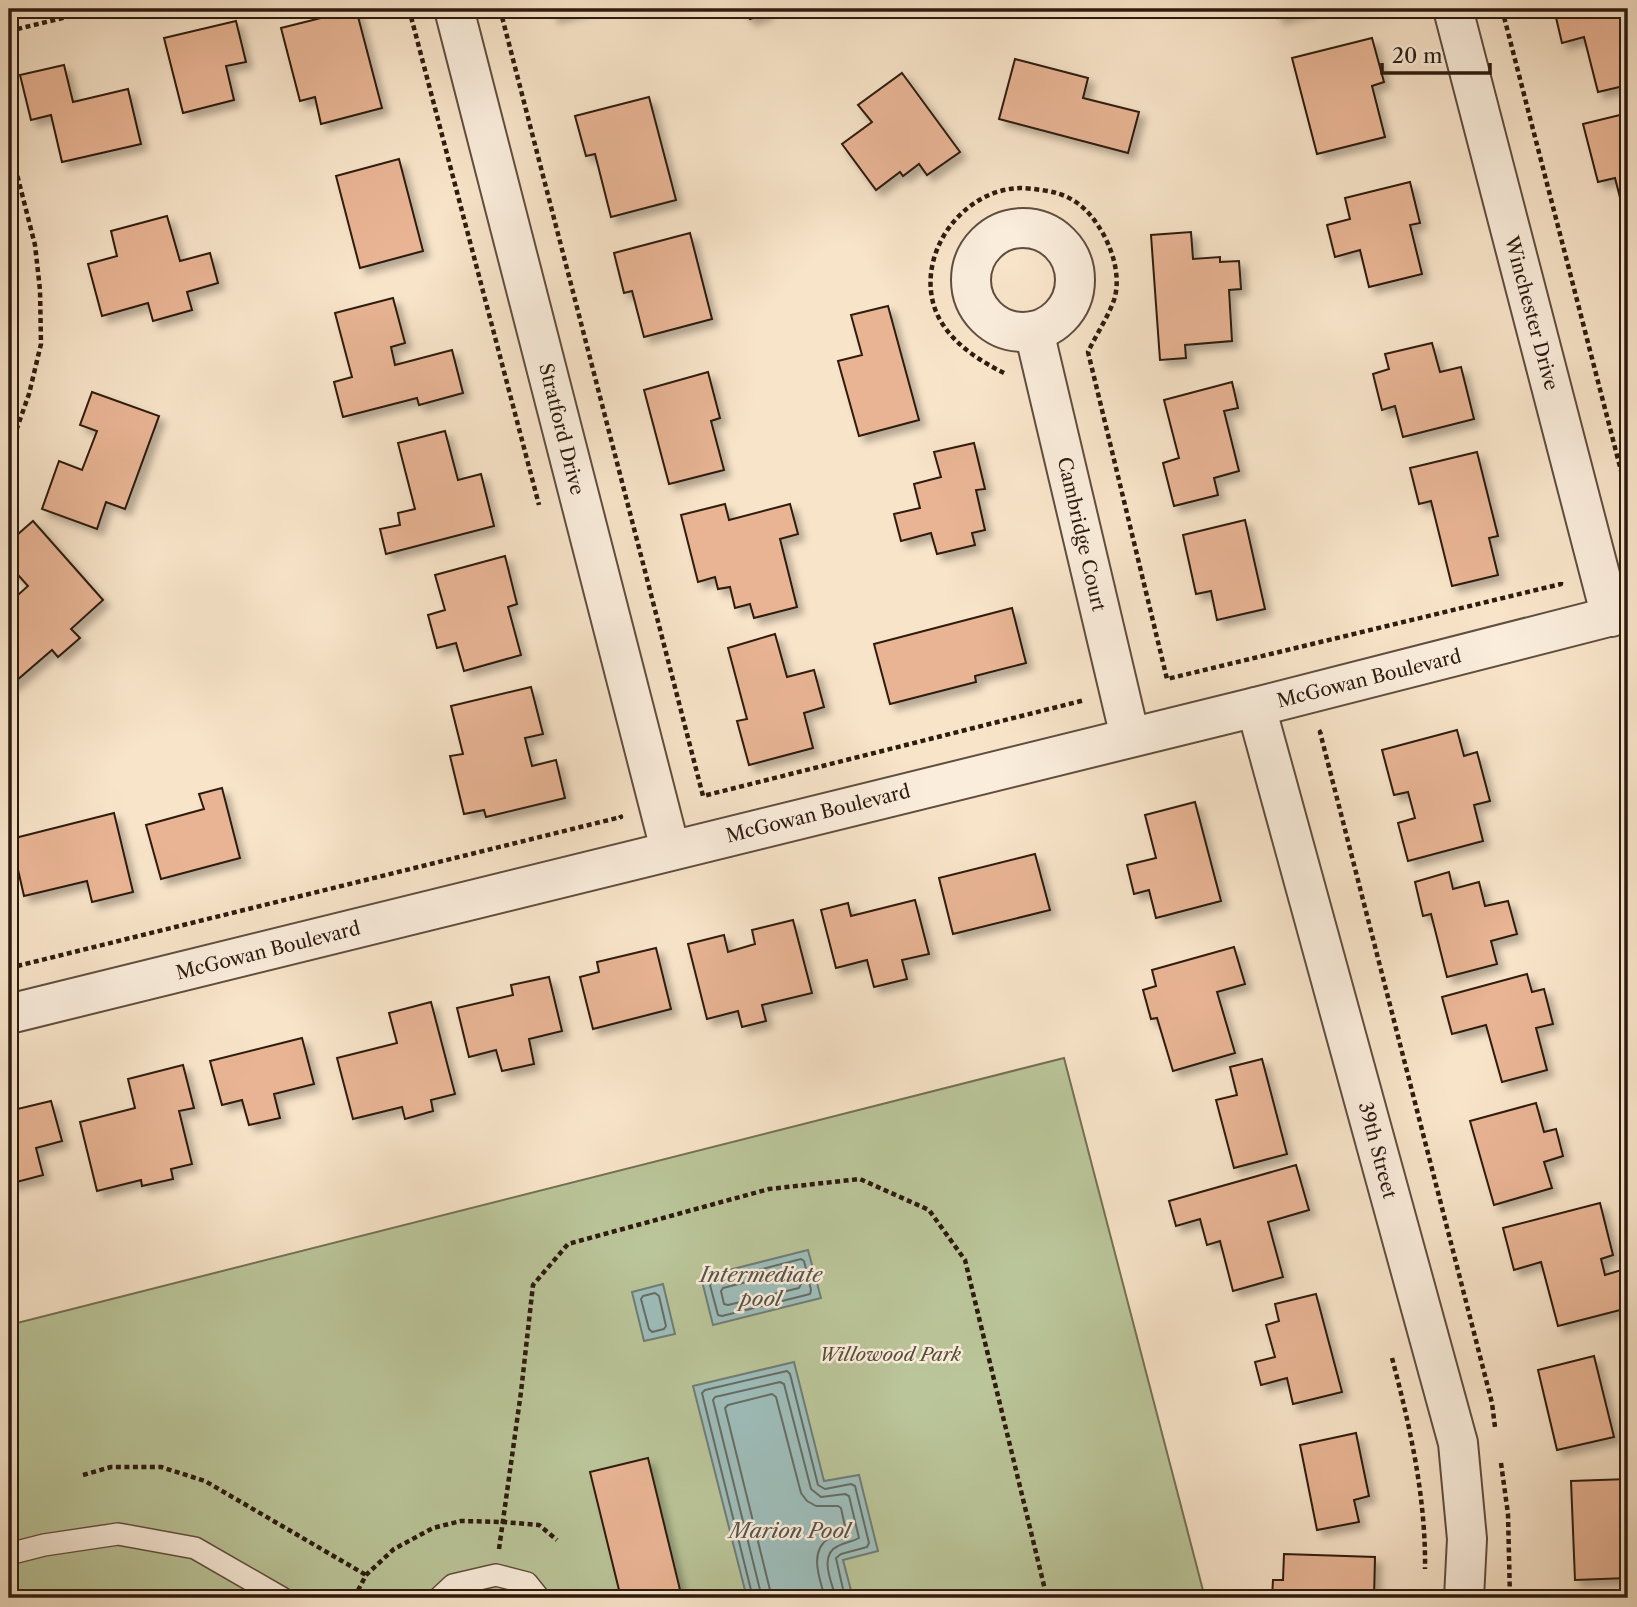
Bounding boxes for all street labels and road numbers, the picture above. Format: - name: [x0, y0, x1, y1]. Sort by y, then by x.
- street label: Winchester Drive: [1500, 233, 1563, 393]
- street label: Stratford Drive: [534, 361, 589, 497]
- street label: Cambridge Court: [1053, 455, 1111, 614]
- street label: McGowan Boulevard: [1275, 644, 1464, 712]
- street label: McGowan Boulevard: [724, 779, 913, 847]
- street label: McGowan Boulevard: [174, 916, 363, 984]
- street label: 39th Street: [1354, 1099, 1402, 1201]

